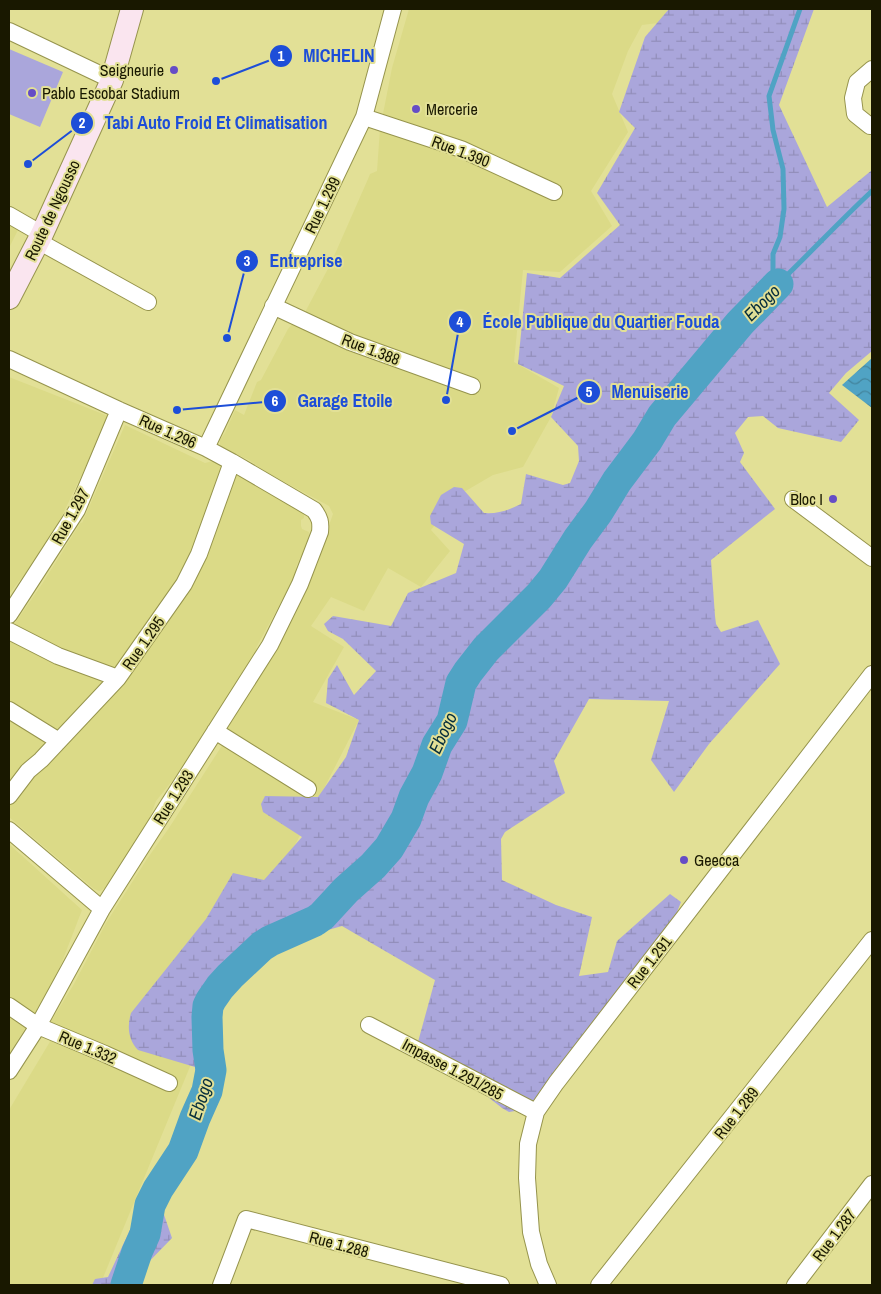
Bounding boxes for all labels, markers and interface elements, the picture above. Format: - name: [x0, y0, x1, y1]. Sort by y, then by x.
- callout: MICHELIN: [268, 39, 385, 72]
- text: MICHELIN: [303, 43, 375, 68]
- text: 1: [278, 45, 285, 66]
- place label: Seigneurie: [100, 59, 164, 81]
- marker: Seigneurie: [168, 64, 180, 76]
- place label: Pablo Escobar Stadium: [42, 82, 180, 104]
- marker: Pablo Escobar Stadium: [26, 87, 38, 99]
- place label: Mercerie: [426, 98, 478, 120]
- marker: Mercerie: [410, 103, 422, 115]
- callout: Tabi Auto Froid Et Climatisation: [69, 107, 338, 140]
- text: Tabi Auto Froid Et Climatisation: [104, 110, 328, 135]
- text: 2: [79, 112, 86, 133]
- street label: Rue 1.390: [429, 130, 493, 172]
- street label: Route de Ngousso: [19, 156, 85, 264]
- street label: Rue 1.299: [299, 173, 345, 237]
- callout: Entreprise: [234, 244, 352, 277]
- text: Entreprise: [269, 248, 343, 273]
- text: 3: [244, 250, 251, 271]
- water label: Ebogo: [738, 279, 786, 327]
- callout: École Publique du Quartier Fouda: [448, 305, 730, 338]
- text: École Publique du Quartier Fouda: [482, 309, 720, 334]
- text: 4: [457, 311, 464, 332]
- street label: Rue 1.388: [339, 328, 403, 370]
- callout: Menuiserie: [576, 375, 698, 408]
- text: Menuiserie: [611, 379, 689, 404]
- text: 5: [586, 381, 593, 402]
- callout: Garage Etoile: [262, 384, 402, 417]
- text: Garage Etoile: [297, 388, 393, 413]
- text: 6: [272, 390, 279, 411]
- street label: Rue 1.296: [136, 409, 200, 453]
- street label: Rue 1.297: [46, 484, 94, 548]
- place label: Bloc I: [790, 488, 823, 510]
- marker: Bloc I: [827, 493, 839, 505]
- street label: Rue 1.295: [117, 612, 169, 674]
- water label: Ebogo: [422, 708, 463, 757]
- street label: Rue 1.293: [148, 765, 198, 829]
- place label: Geecca: [694, 849, 740, 871]
- marker: Geecca: [678, 854, 690, 866]
- street label: Rue 1.291: [622, 931, 677, 993]
- street label: Rue 1.332: [56, 1025, 120, 1069]
- street label: Impasse 1.291/285: [399, 1033, 507, 1105]
- water label: Ebogo: [182, 1075, 219, 1123]
- street label: Rue 1.289: [709, 1082, 763, 1144]
- street label: Rue 1.287: [807, 1204, 861, 1266]
- street label: Rue 1.288: [307, 1226, 371, 1262]

